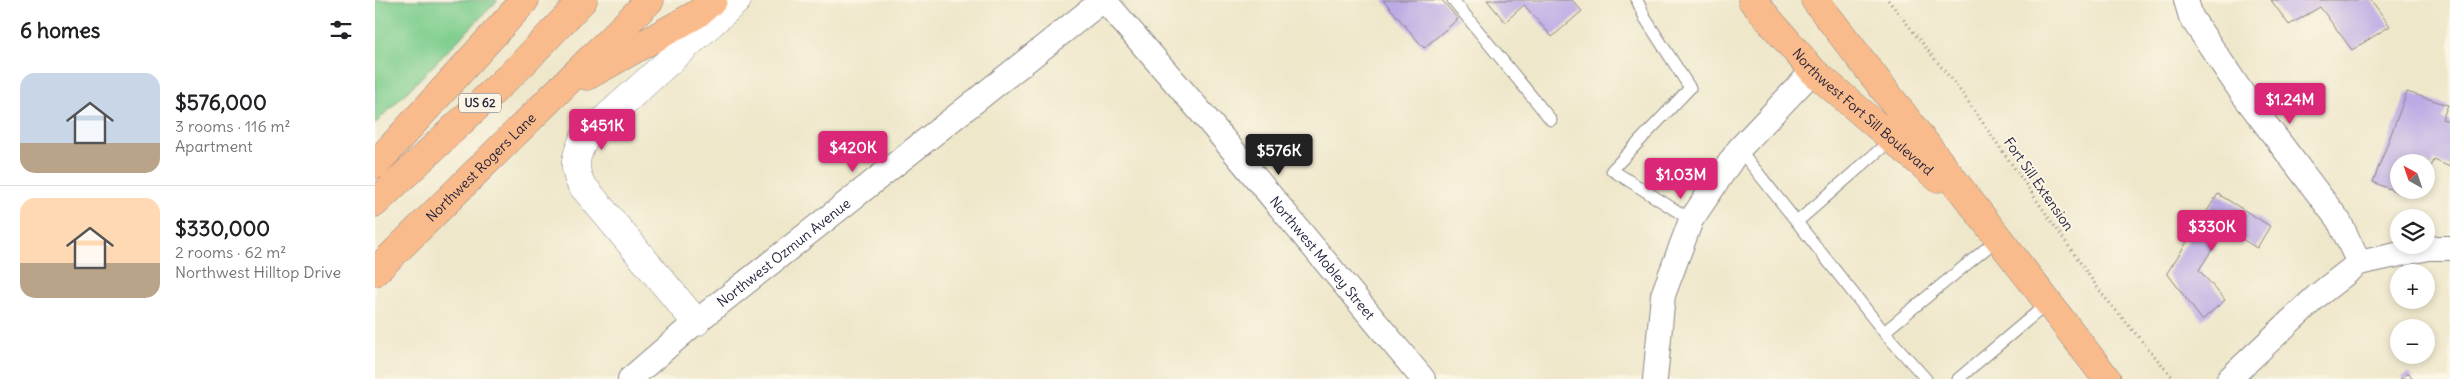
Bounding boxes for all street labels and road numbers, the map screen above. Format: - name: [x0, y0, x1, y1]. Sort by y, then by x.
- street label: Northwest Fort Sill Boulevard: [1789, 45, 1937, 179]
- road number: US 62: [459, 94, 501, 112]
- street label: Northwest Rogers Lane: [422, 109, 540, 225]
- street label: Fort Sill Extension: [2000, 134, 2078, 234]
- street label: Northwest Mobley Street: [1266, 193, 1379, 324]
- street label: Northwest Ozmun Avenue: [713, 194, 854, 311]

